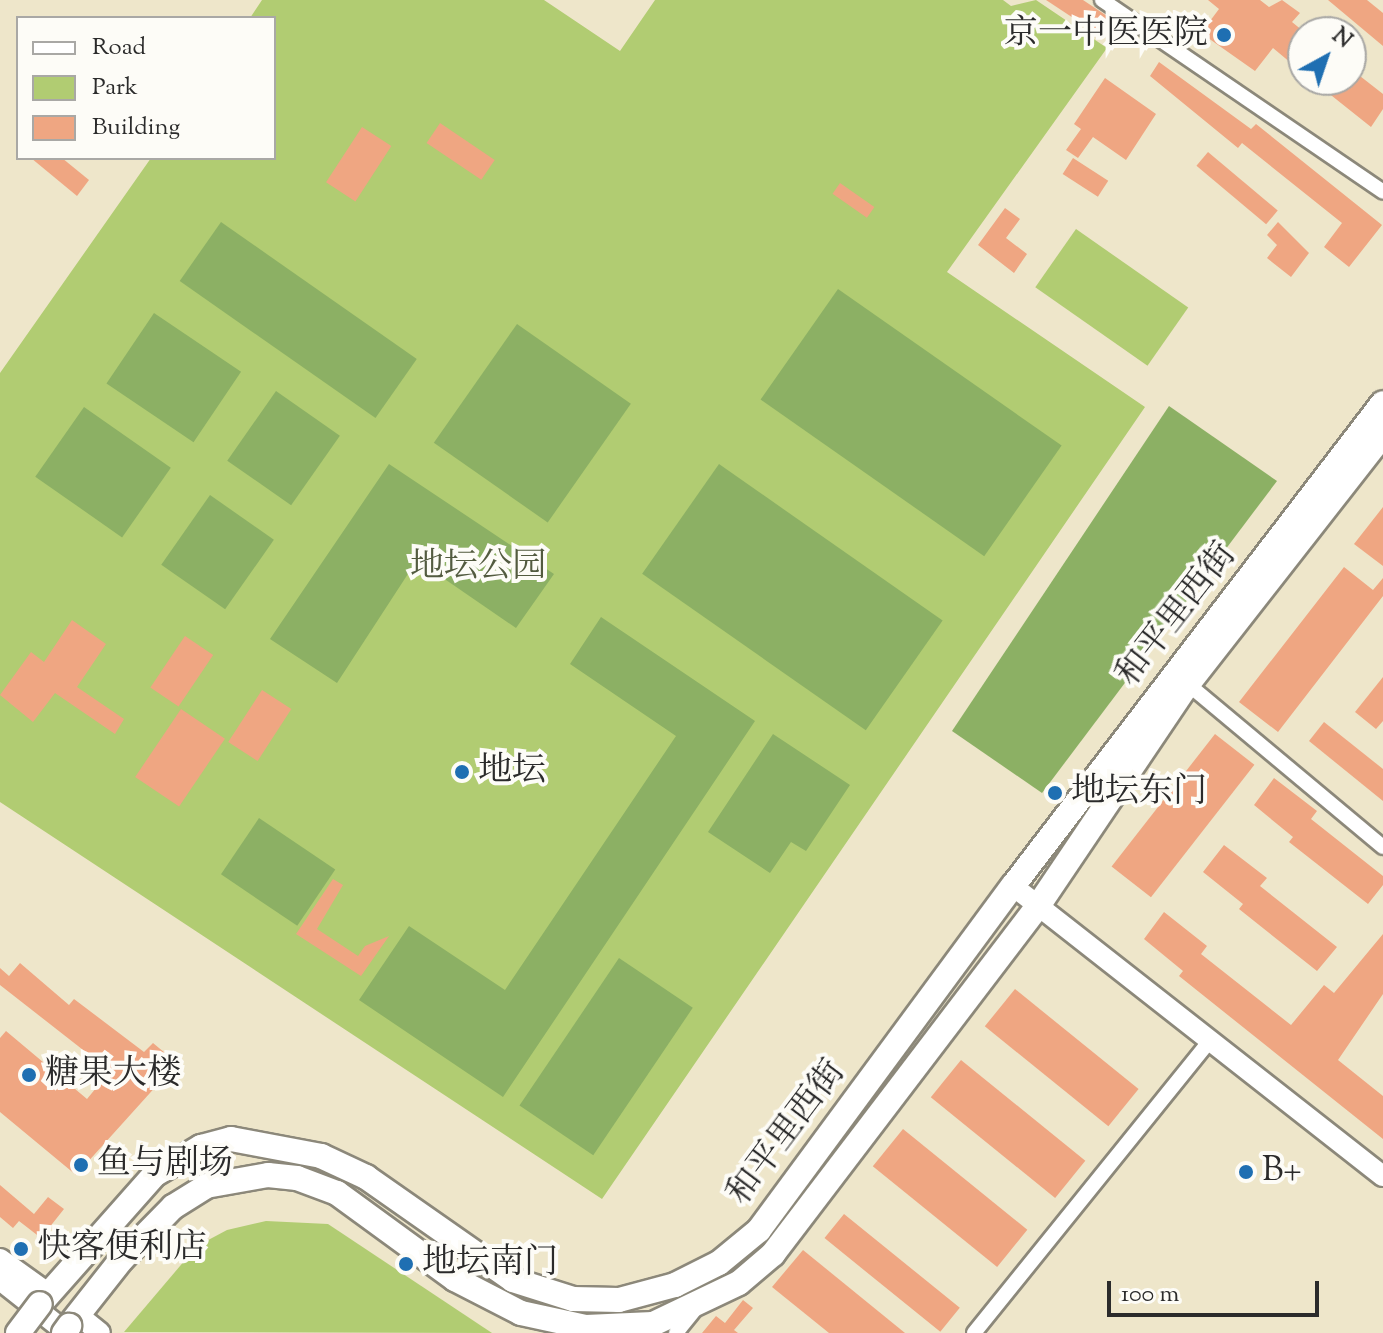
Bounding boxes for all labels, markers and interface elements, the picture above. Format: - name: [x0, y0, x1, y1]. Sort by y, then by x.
- place label: 京一中医医院: [1004, 15, 1208, 55]
- legend: [16, 16, 276, 160]
- north arrow: [1287, 16, 1367, 96]
- text: N: [1324, 21, 1358, 57]
- marker: 京一中医医院: [1215, 26, 1233, 44]
- text: Road: [92, 31, 146, 65]
- text: Park: [92, 71, 138, 105]
- text: Building: [92, 111, 180, 145]
- street label: 和平里西街: [1109, 535, 1245, 695]
- park label: 地坛公园: [410, 548, 546, 588]
- place label: 地坛: [478, 752, 546, 792]
- marker: 地坛: [453, 763, 471, 781]
- place label: 地坛东门: [1071, 773, 1207, 813]
- marker: 地坛东门: [1046, 784, 1064, 802]
- street label: 和平里西街: [720, 1053, 854, 1213]
- place label: 糖果大楼: [45, 1055, 181, 1095]
- marker: 糖果大楼: [20, 1066, 38, 1084]
- place label: 鱼与剧场: [97, 1145, 233, 1185]
- place label: B+: [1262, 1152, 1301, 1192]
- marker: 鱼与剧场: [72, 1156, 90, 1174]
- marker: B+: [1237, 1163, 1255, 1181]
- place label: 快客便利店: [37, 1229, 207, 1269]
- marker: 快客便利店: [12, 1240, 30, 1258]
- place label: 地坛南门: [422, 1244, 558, 1284]
- marker: 地坛南门: [397, 1255, 415, 1273]
- scale bar: [1111, 1265, 1323, 1315]
- text: 100 m: [1121, 1278, 1179, 1312]

